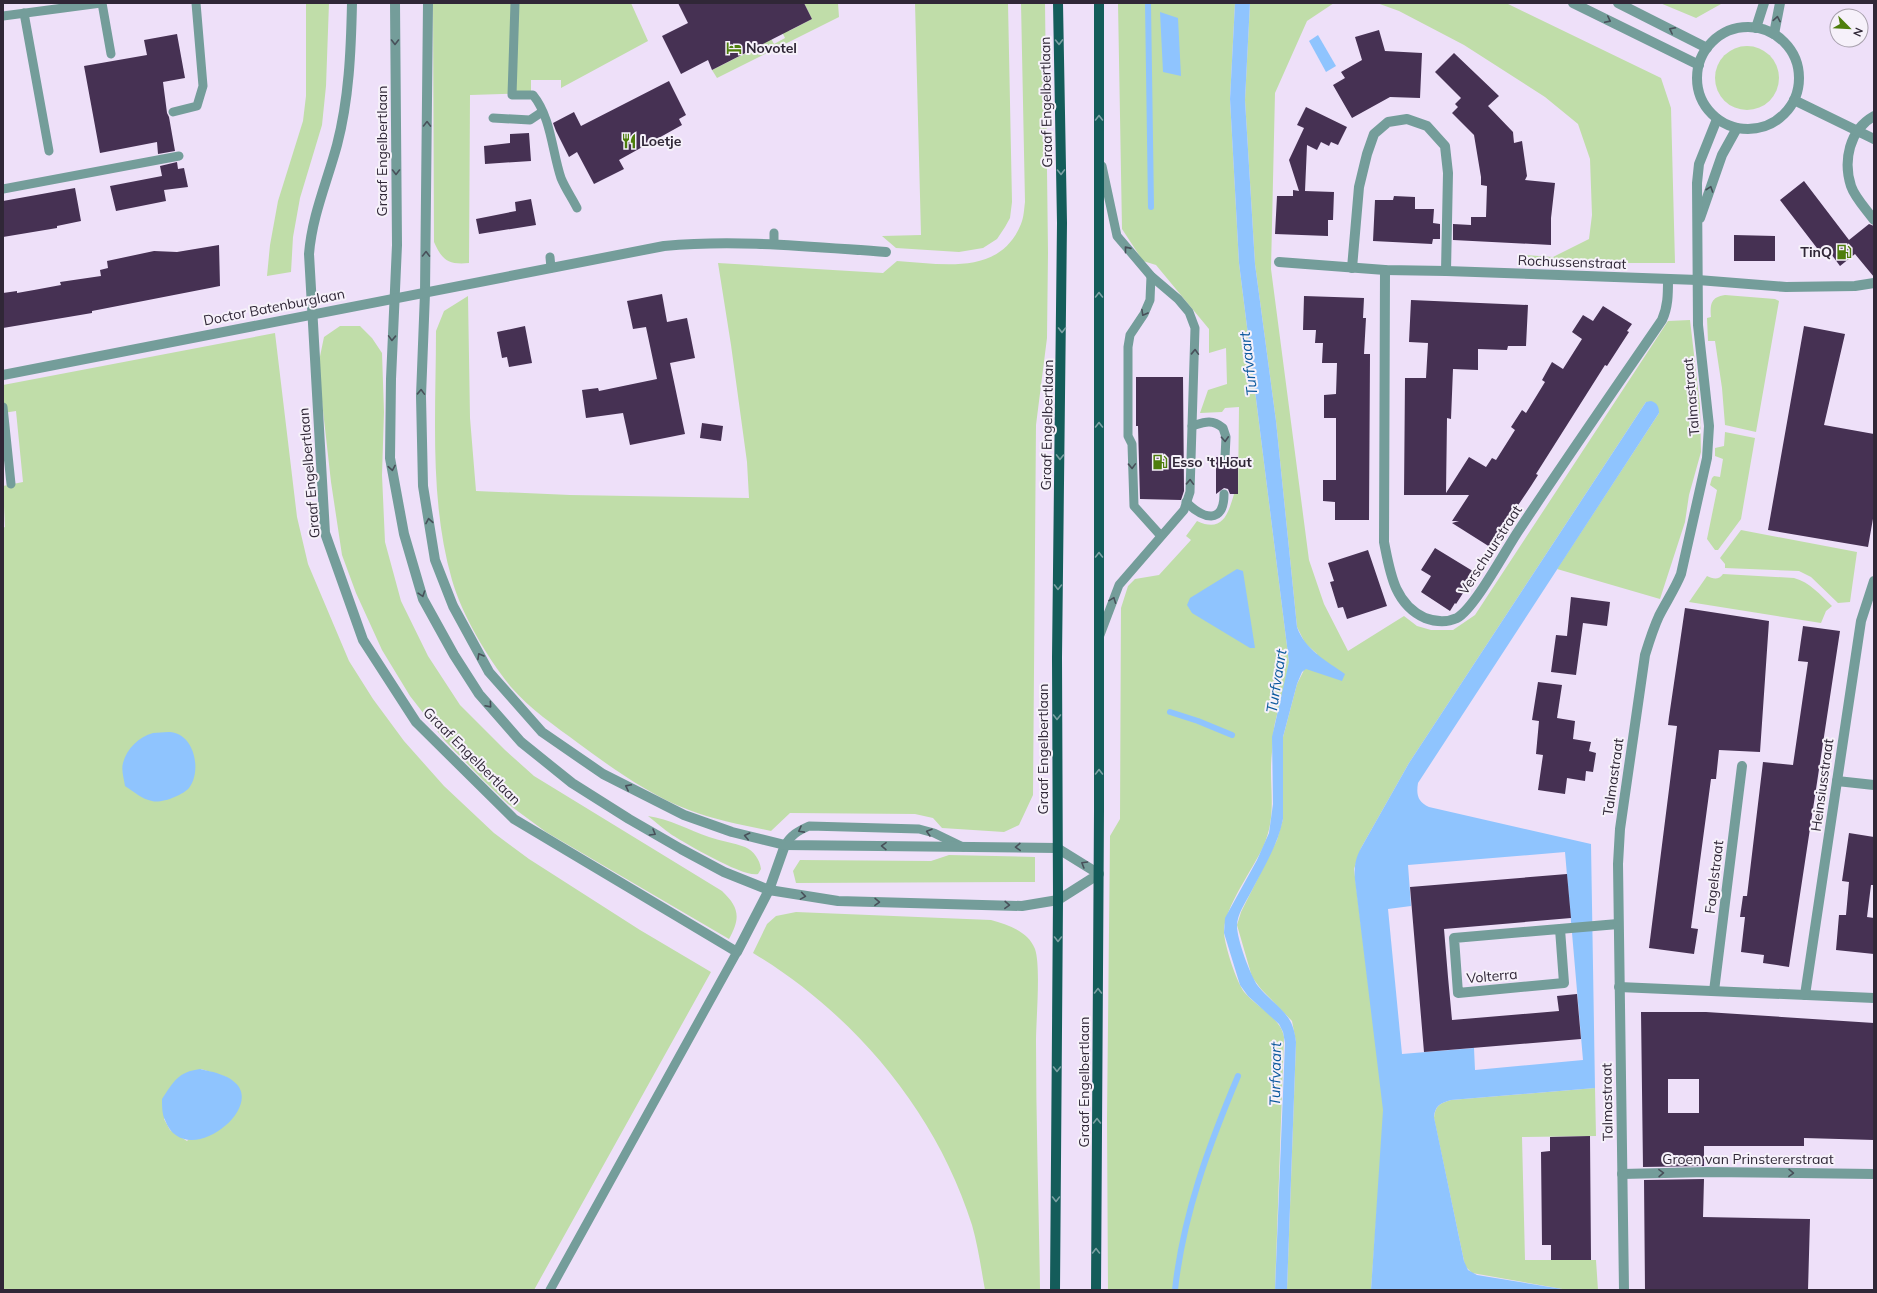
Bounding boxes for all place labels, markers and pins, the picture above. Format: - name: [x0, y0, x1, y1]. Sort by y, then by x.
- hotel icon: Novotel: [725, 39, 743, 57]
- place label: Novotel: [746, 39, 797, 57]
- restaurant icon: Loetje: [620, 132, 638, 150]
- place label: Loetje: [641, 132, 682, 150]
- place label: TinQ: [1800, 243, 1832, 261]
- fuel station icon: TinQ: [1835, 243, 1853, 261]
- fuel station icon: Esso 't Hout: [1151, 453, 1169, 471]
- place label: Esso 't Hout: [1172, 453, 1252, 471]

